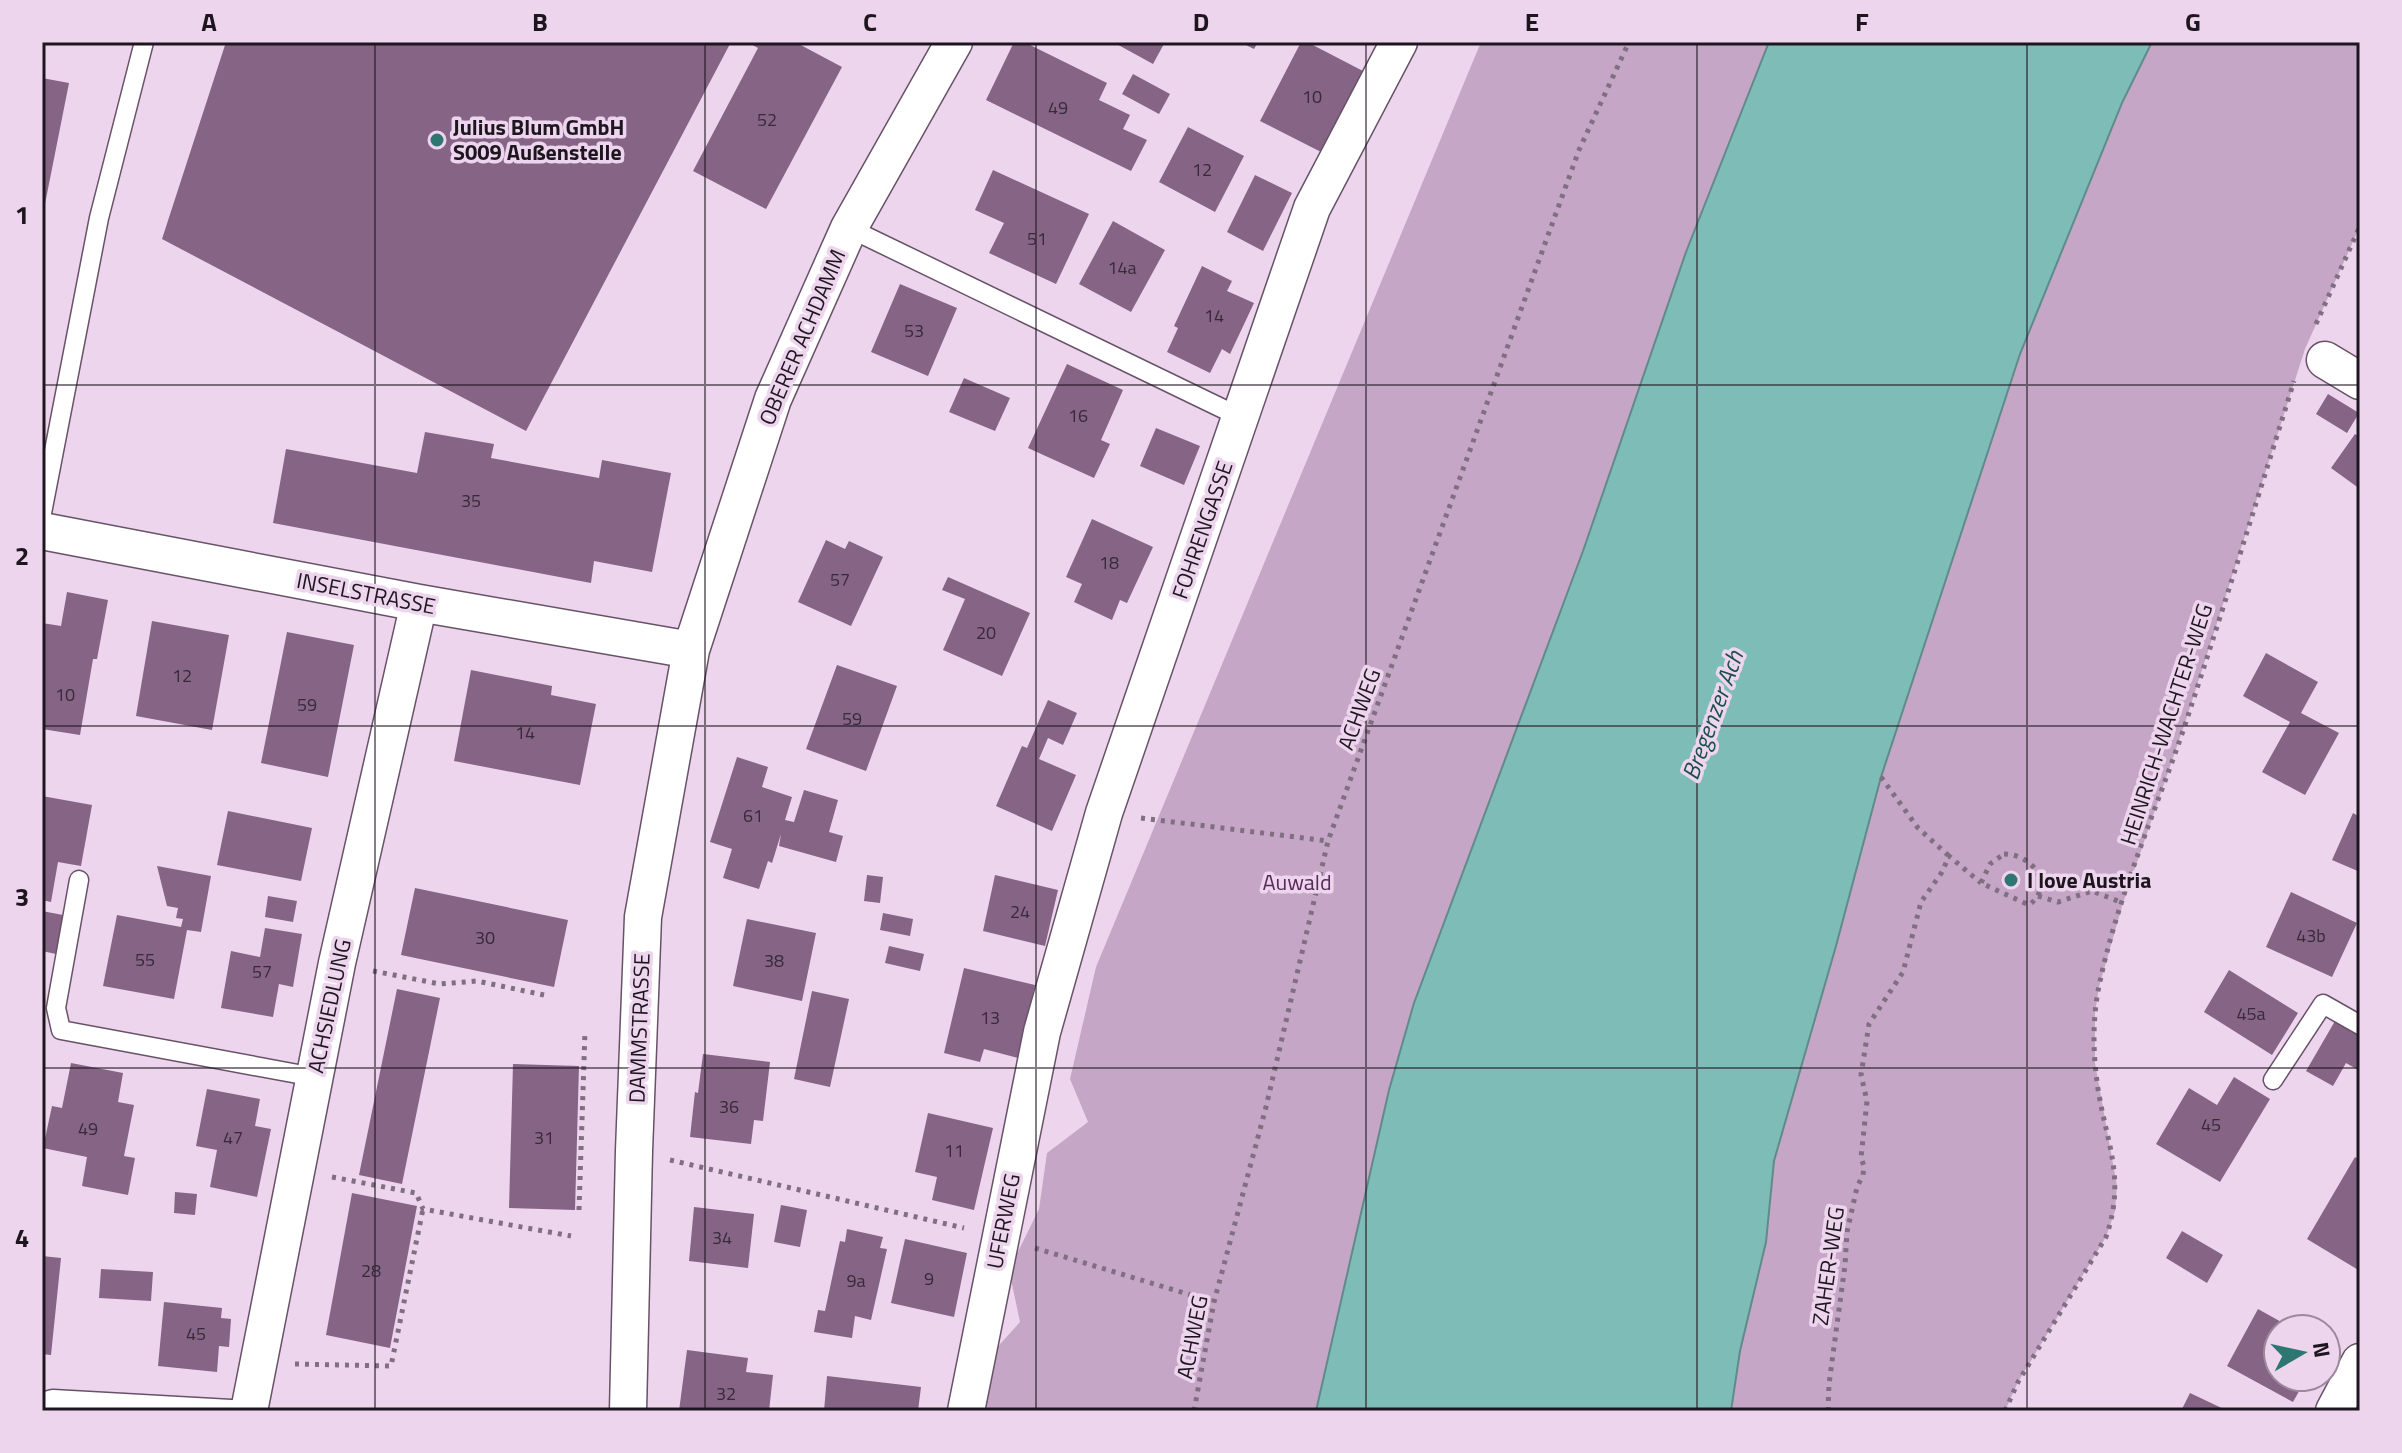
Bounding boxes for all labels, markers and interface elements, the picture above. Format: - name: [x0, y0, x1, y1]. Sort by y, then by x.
- text: A: [201, 2, 217, 41]
- text: B: [532, 2, 548, 41]
- text: C: [863, 2, 877, 41]
- text: D: [1193, 2, 1209, 41]
- text: E: [1525, 2, 1539, 41]
- text: F: [1855, 2, 1869, 41]
- text: G: [2185, 2, 2201, 41]
- house number: 10: [1302, 83, 1322, 110]
- house number: 49: [1048, 94, 1068, 121]
- house number: 52: [757, 106, 777, 133]
- place label: Julius Blum GmbH S009 Außenstelle: [453, 110, 624, 169]
- marker: Julius Blum GmbH S009 Außenstelle: [428, 131, 446, 149]
- house number: 12: [1192, 156, 1212, 183]
- text: 1: [15, 195, 29, 234]
- house number: 51: [1027, 225, 1047, 252]
- street label: OBERER ACHDAMM: [750, 244, 854, 430]
- house number: 14a: [1107, 254, 1137, 281]
- house number: 14: [1204, 302, 1224, 329]
- house number: 53: [904, 317, 924, 344]
- house number: 16: [1068, 402, 1088, 429]
- street label: FOHRENGASSE: [1163, 456, 1241, 604]
- house number: 35: [461, 487, 481, 514]
- text: 2: [15, 536, 29, 575]
- house number: 18: [1099, 549, 1119, 576]
- street label: INSELSTRASSE: [294, 563, 438, 623]
- house number: 57: [830, 566, 850, 593]
- street label: HEINRICH-WACHTER-WEG: [2111, 599, 2221, 849]
- house number: 20: [976, 619, 996, 646]
- water label: Bregenzer Ach: [1672, 644, 1752, 785]
- house number: 12: [172, 662, 192, 689]
- street label: ACHWEG: [1329, 663, 1389, 755]
- house number: 10: [55, 681, 75, 708]
- house number: 59: [297, 691, 317, 718]
- house number: 59: [842, 705, 862, 732]
- house number: 14: [515, 719, 535, 746]
- house number: 61: [743, 802, 763, 829]
- place label: I love Austria: [2027, 863, 2151, 897]
- park label: Auwald: [1262, 865, 1332, 899]
- marker: I love Austria: [2002, 871, 2020, 889]
- text: 3: [15, 877, 29, 916]
- house number: 24: [1010, 898, 1030, 925]
- house number: 43b: [2296, 922, 2326, 949]
- house number: 30: [475, 924, 495, 951]
- street label: ACHSIEDLUNG: [298, 936, 360, 1076]
- house number: 55: [135, 946, 155, 973]
- house number: 38: [764, 947, 784, 974]
- street label: DAMMSTRASSE: [619, 953, 659, 1103]
- house number: 57: [252, 958, 272, 985]
- house number: 45a: [2236, 1000, 2266, 1027]
- house number: 13: [980, 1004, 1000, 1031]
- house number: 36: [719, 1093, 739, 1120]
- house number: 45: [2201, 1111, 2221, 1138]
- house number: 49: [78, 1115, 98, 1142]
- house number: 47: [223, 1124, 243, 1151]
- house number: 31: [534, 1124, 554, 1151]
- house number: 11: [944, 1137, 964, 1164]
- street label: UFERWEG: [977, 1170, 1029, 1272]
- street label: ZAHER-WEG: [1803, 1204, 1853, 1328]
- text: 4: [15, 1218, 29, 1257]
- house number: 34: [712, 1224, 732, 1251]
- house number: 28: [361, 1257, 381, 1284]
- house number: 9: [924, 1265, 934, 1292]
- house number: 9a: [846, 1267, 866, 1294]
- street label: ACHWEG: [1167, 1292, 1217, 1382]
- north arrow: [2262, 1313, 2342, 1393]
- house number: 45: [186, 1320, 206, 1347]
- text: N: [2304, 1340, 2340, 1360]
- house number: 32: [716, 1380, 736, 1407]

